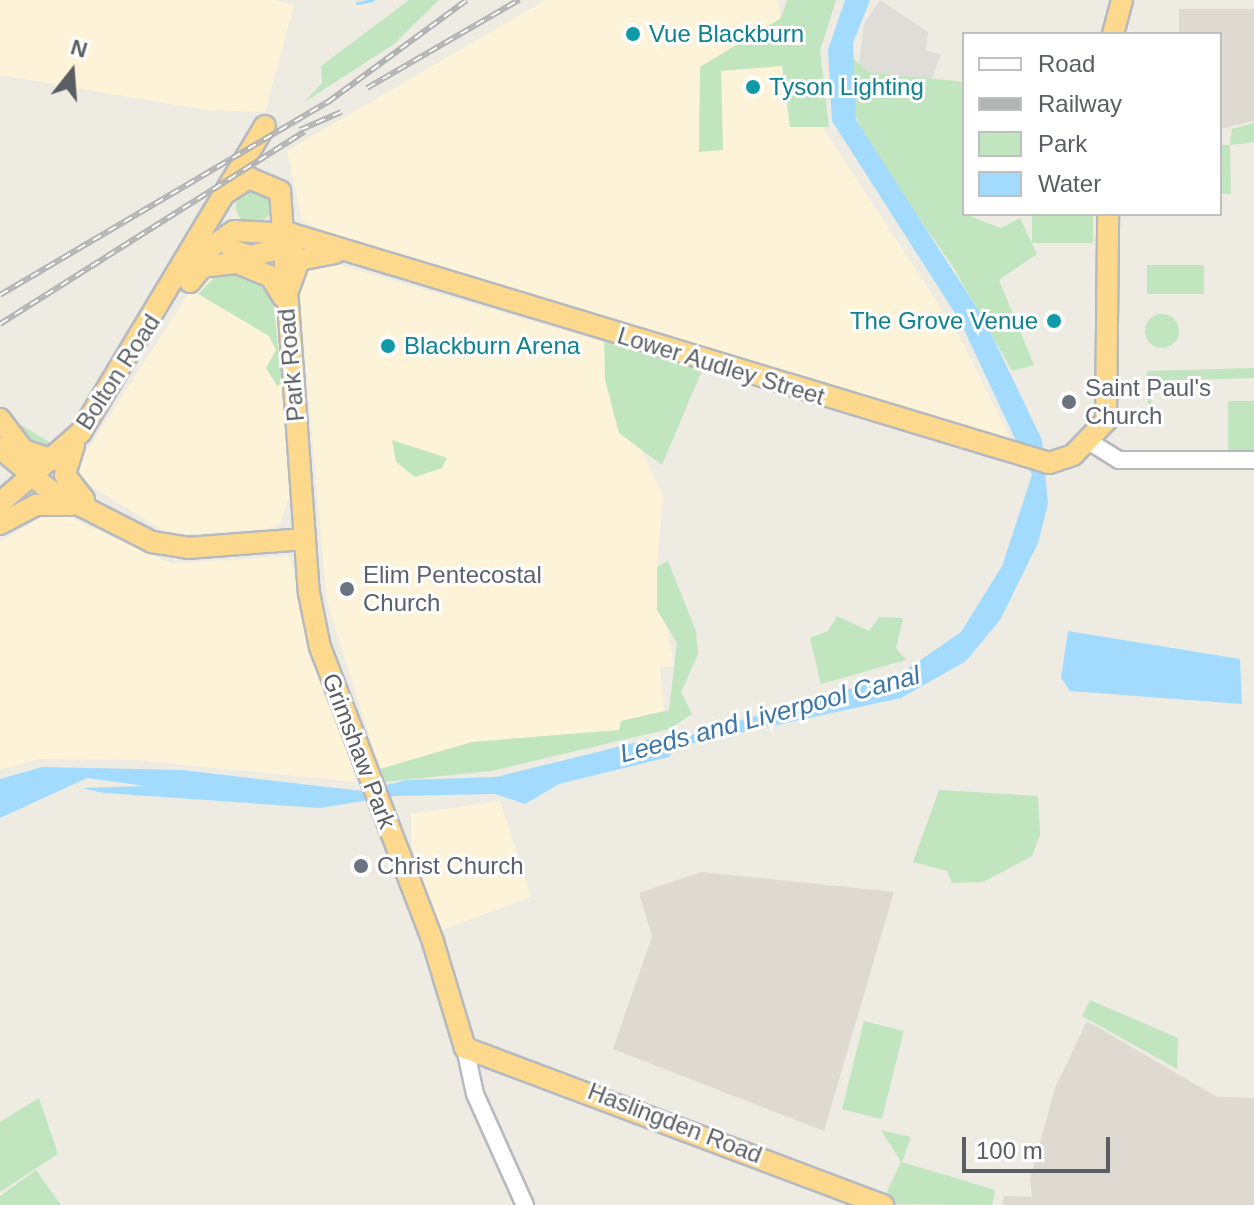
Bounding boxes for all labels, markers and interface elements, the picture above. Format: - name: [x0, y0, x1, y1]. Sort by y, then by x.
- place label: Vue Blackburn: [649, 20, 804, 48]
- marker: Vue Blackburn: [624, 25, 642, 43]
- north arrow: [32, 32, 112, 112]
- legend: [962, 32, 1222, 216]
- text: N: [68, 34, 90, 63]
- text: Road: [1038, 50, 1095, 77]
- place label: Tyson Lighting: [769, 73, 924, 101]
- marker: Tyson Lighting: [744, 78, 762, 96]
- text: Railway: [1038, 90, 1122, 117]
- text: Park: [1038, 130, 1087, 157]
- text: Water: [1038, 170, 1101, 197]
- street label: Park Road: [272, 307, 310, 423]
- place label: The Grove Venue: [850, 307, 1038, 335]
- street label: Bolton Road: [70, 309, 166, 435]
- marker: The Grove Venue: [1045, 312, 1063, 330]
- street label: Lower Audley Street: [613, 321, 829, 411]
- place label: Blackburn Arena: [404, 332, 581, 360]
- marker: Blackburn Arena: [379, 337, 397, 355]
- place label: Saint Paul's Church: [1085, 374, 1211, 430]
- marker: Saint Paul's Church: [1060, 393, 1078, 411]
- place label: Elim Pentecostal Church: [363, 561, 542, 617]
- marker: Elim Pentecostal Church: [338, 580, 356, 598]
- water label: Leeds and Liverpool Canal: [617, 660, 923, 770]
- street label: Grimshaw Park: [316, 669, 402, 833]
- place label: Christ Church: [377, 852, 524, 880]
- marker: Christ Church: [352, 857, 370, 875]
- street label: Haslingden Road: [584, 1077, 766, 1169]
- scale bar: [966, 1121, 1114, 1171]
- text: 100 m: [976, 1137, 1043, 1164]

